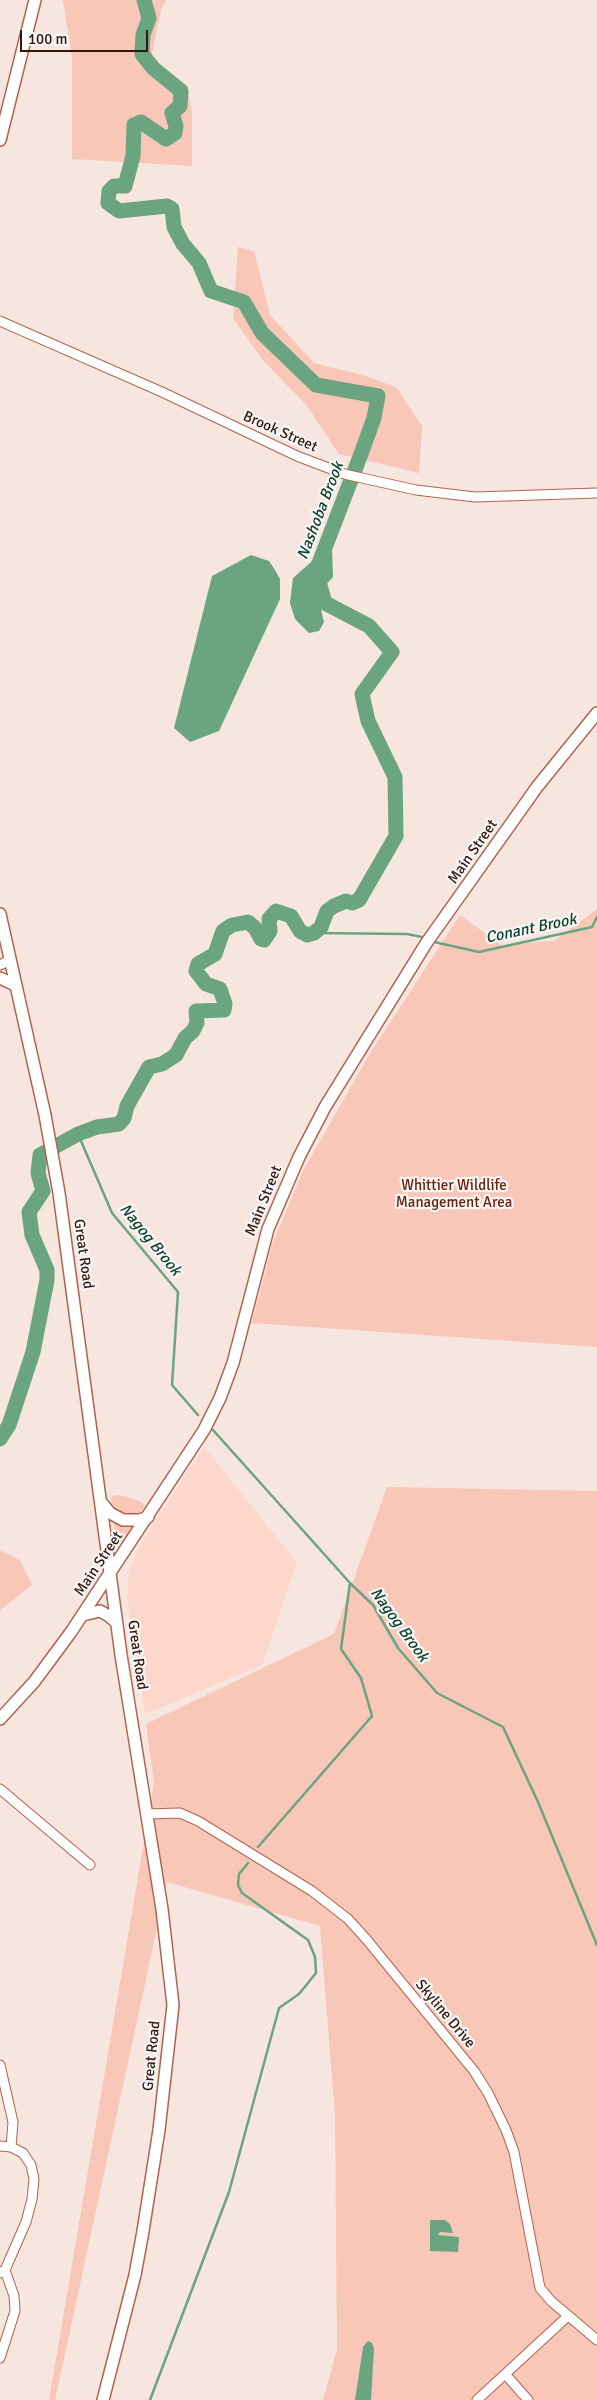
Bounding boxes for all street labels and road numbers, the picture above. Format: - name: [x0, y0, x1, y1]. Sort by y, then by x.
- street label: Brook Street: [240, 408, 320, 456]
- street label: Main Street: [444, 816, 502, 888]
- street label: Main Street: [242, 1163, 286, 1239]
- street label: Great Road: [69, 1218, 97, 1290]
- street label: Main Street: [71, 1528, 127, 1600]
- street label: Great Road: [123, 1619, 151, 1691]
- street label: Skyline Drive: [411, 1976, 479, 2052]
- street label: Great Road: [139, 2020, 165, 2092]

